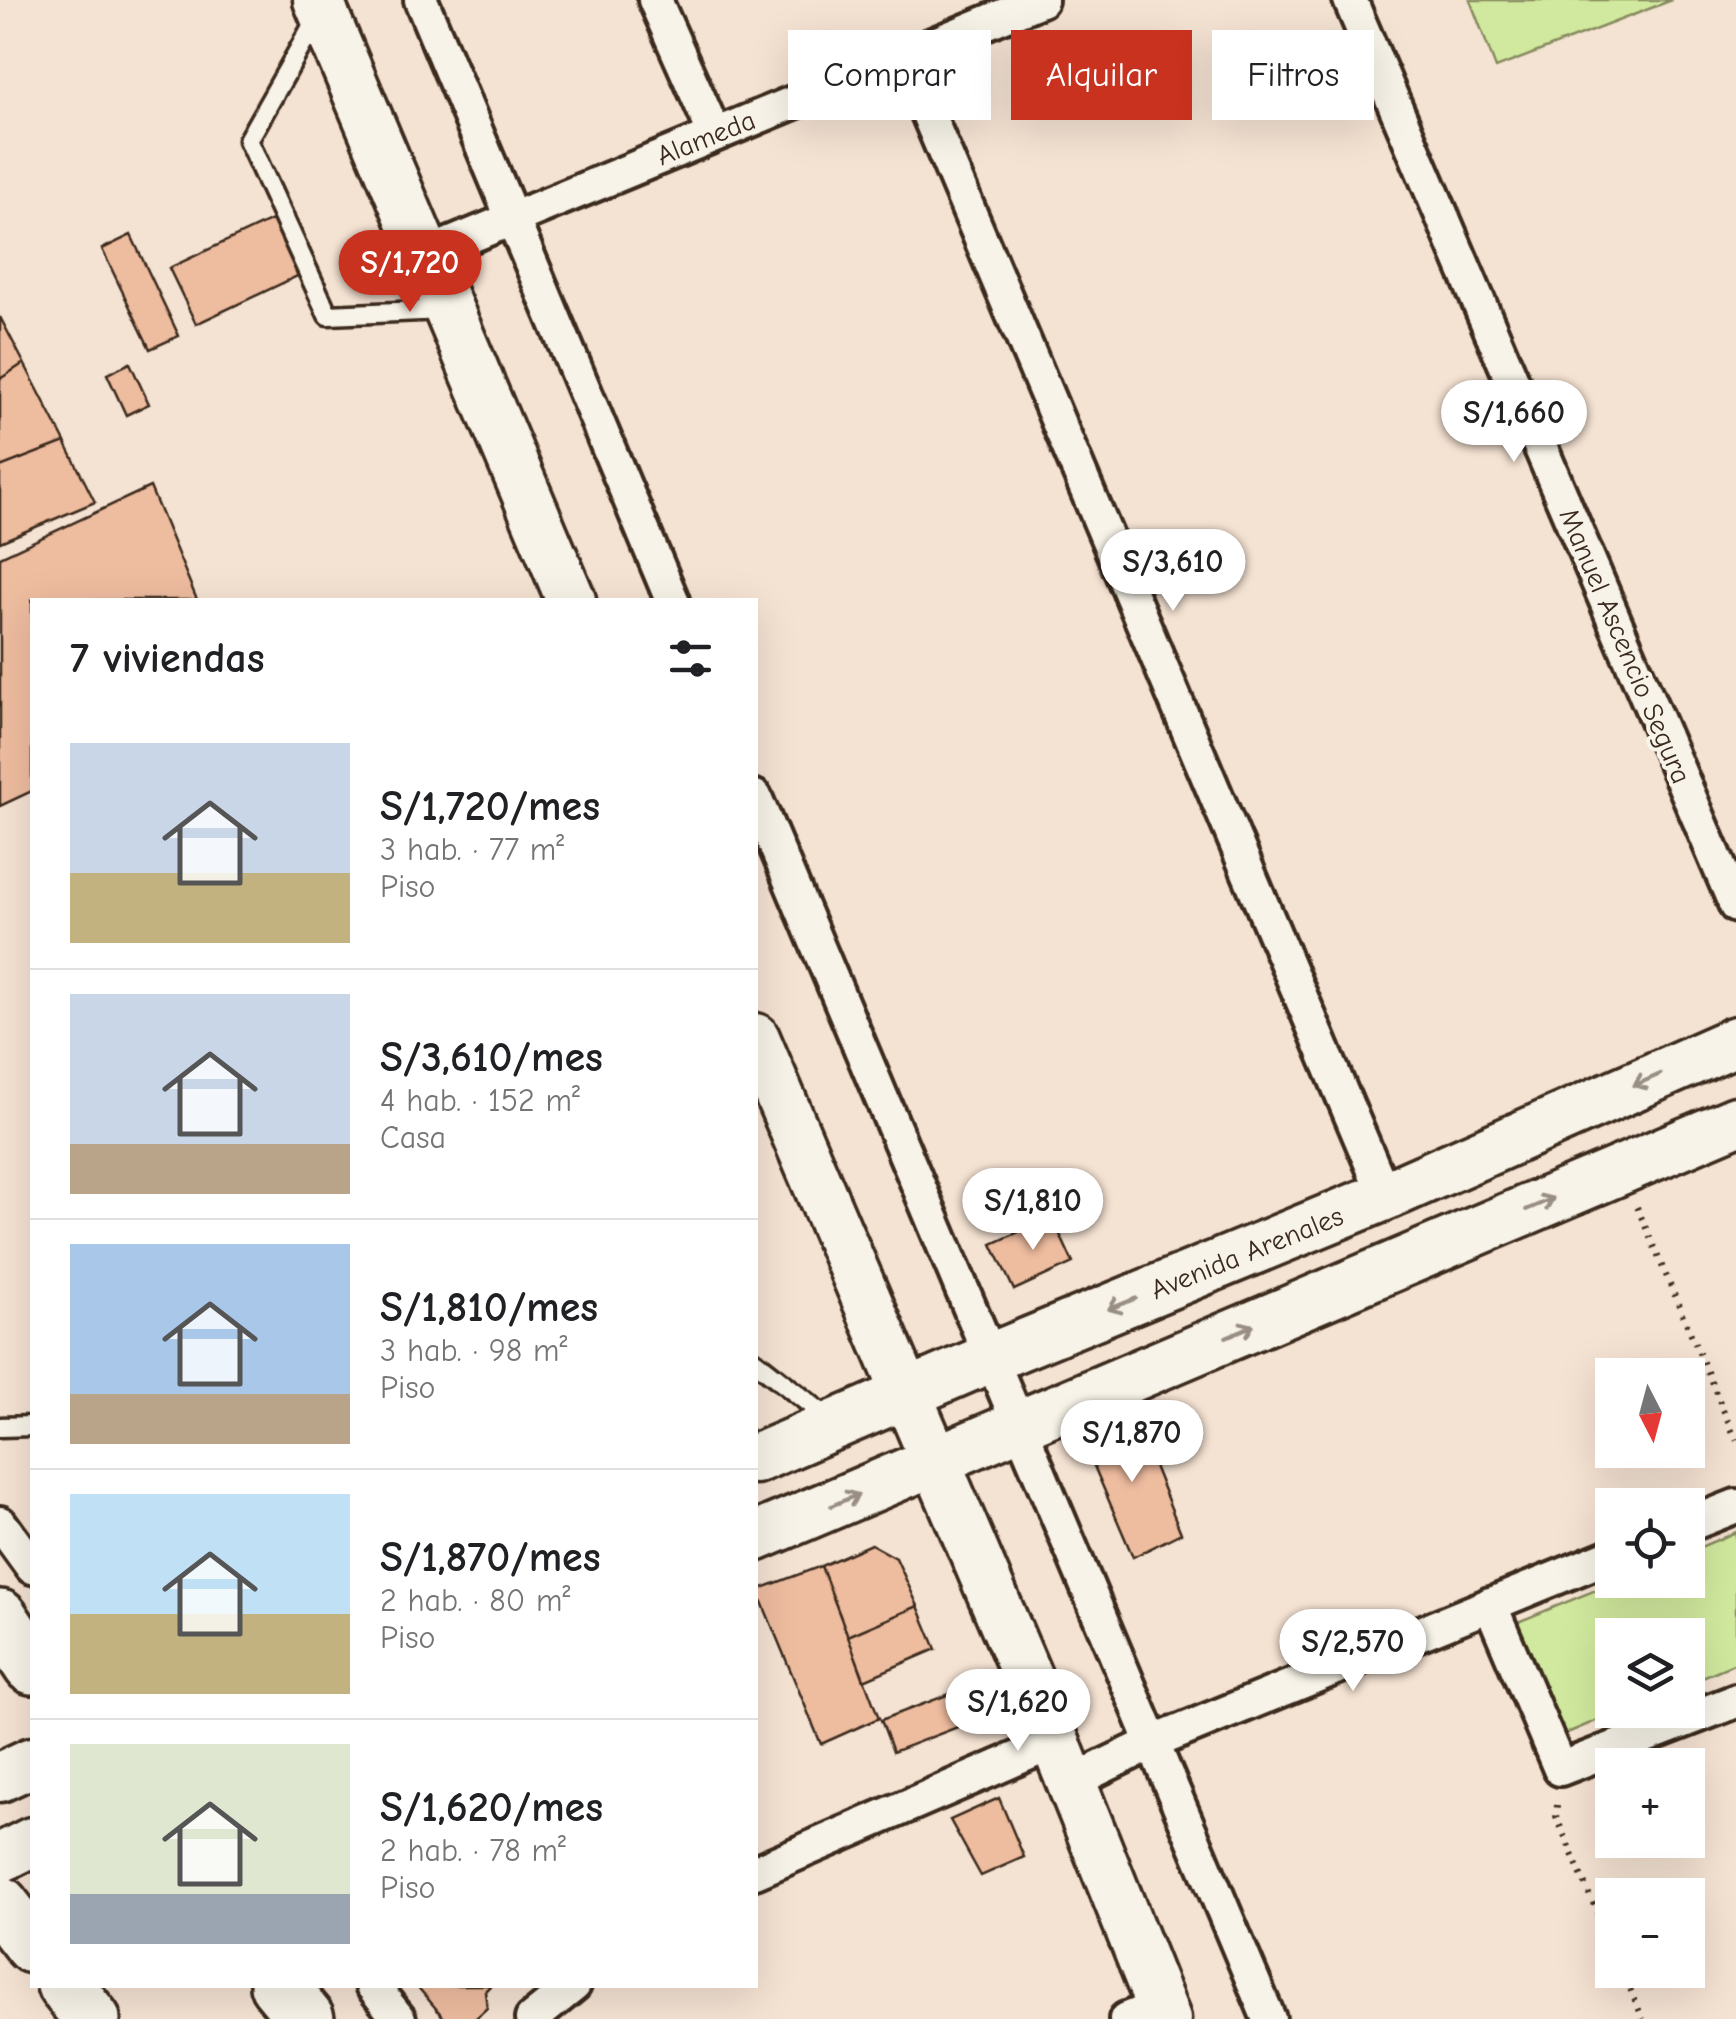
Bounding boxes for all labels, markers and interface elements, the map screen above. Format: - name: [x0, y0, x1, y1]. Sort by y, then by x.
- chip: Comprar: [788, 30, 991, 120]
- chip: Alquilar: [1011, 30, 1192, 120]
- chip: Filtros: [1212, 30, 1374, 120]
- street label: Alameda: [652, 104, 760, 172]
- pin: S/1,720: [318, 230, 502, 315]
- text: S/1,720: [361, 244, 459, 281]
- pin: S/1,660: [1422, 380, 1606, 465]
- text: S/1,660: [1463, 394, 1565, 431]
- street label: Manuel Ascencio Segura: [1552, 504, 1698, 788]
- pin: S/3,610: [1081, 529, 1265, 614]
- text: S/3,610: [1123, 543, 1224, 580]
- icon: filters: [663, 631, 718, 686]
- text: 7 viviendas: [70, 634, 265, 683]
- text: S/1,720/mes: [380, 782, 600, 831]
- icon: home: [150, 783, 270, 903]
- text: 3 hab. · 77 m²: [380, 831, 564, 868]
- text: Piso: [380, 868, 435, 905]
- text: S/3,610/mes: [380, 1033, 603, 1082]
- icon: home: [150, 1034, 270, 1154]
- one-way arrow: [1633, 1072, 1663, 1091]
- text: 4 hab. · 152 m²: [380, 1082, 580, 1119]
- text: Casa: [380, 1119, 446, 1156]
- pin: S/1,810: [941, 1168, 1125, 1253]
- text: S/1,810: [984, 1182, 1082, 1219]
- one-way arrow: [1524, 1193, 1554, 1211]
- street label: Avenida Arenales: [1146, 1200, 1348, 1306]
- text: S/1,810/mes: [380, 1283, 598, 1332]
- icon: home: [150, 1284, 270, 1404]
- one-way arrow: [1108, 1296, 1138, 1314]
- one-way arrow: [1225, 1321, 1255, 1339]
- text: 3 hab. · 98 m²: [380, 1332, 567, 1369]
- north arrow: [1595, 1358, 1705, 1468]
- map controls: [1595, 1358, 1705, 1988]
- text: Piso: [380, 1369, 435, 1406]
- pin: S/1,870: [1040, 1400, 1224, 1485]
- text: S/1,870: [1082, 1414, 1182, 1451]
- button: locate: [1595, 1488, 1705, 1598]
- one-way arrow: [829, 1489, 860, 1507]
- text: S/1,870/mes: [380, 1533, 601, 1582]
- icon: home: [150, 1534, 270, 1654]
- text: 2 hab. · 80 m²: [380, 1582, 570, 1619]
- pin: S/2,570: [1261, 1609, 1445, 1694]
- button: layers: [1595, 1618, 1705, 1728]
- text: Piso: [380, 1619, 435, 1656]
- text: S/2,570: [1301, 1623, 1405, 1660]
- pin: S/1,620: [926, 1669, 1110, 1754]
- text: S/1,620: [967, 1683, 1069, 1720]
- button: +: [1595, 1748, 1705, 1858]
- text: S/1,620/mes: [380, 1783, 603, 1832]
- icon: home: [150, 1784, 270, 1904]
- text: 2 hab. · 78 m²: [380, 1832, 566, 1869]
- text: Piso: [380, 1869, 435, 1906]
- button: −: [1595, 1878, 1705, 1988]

